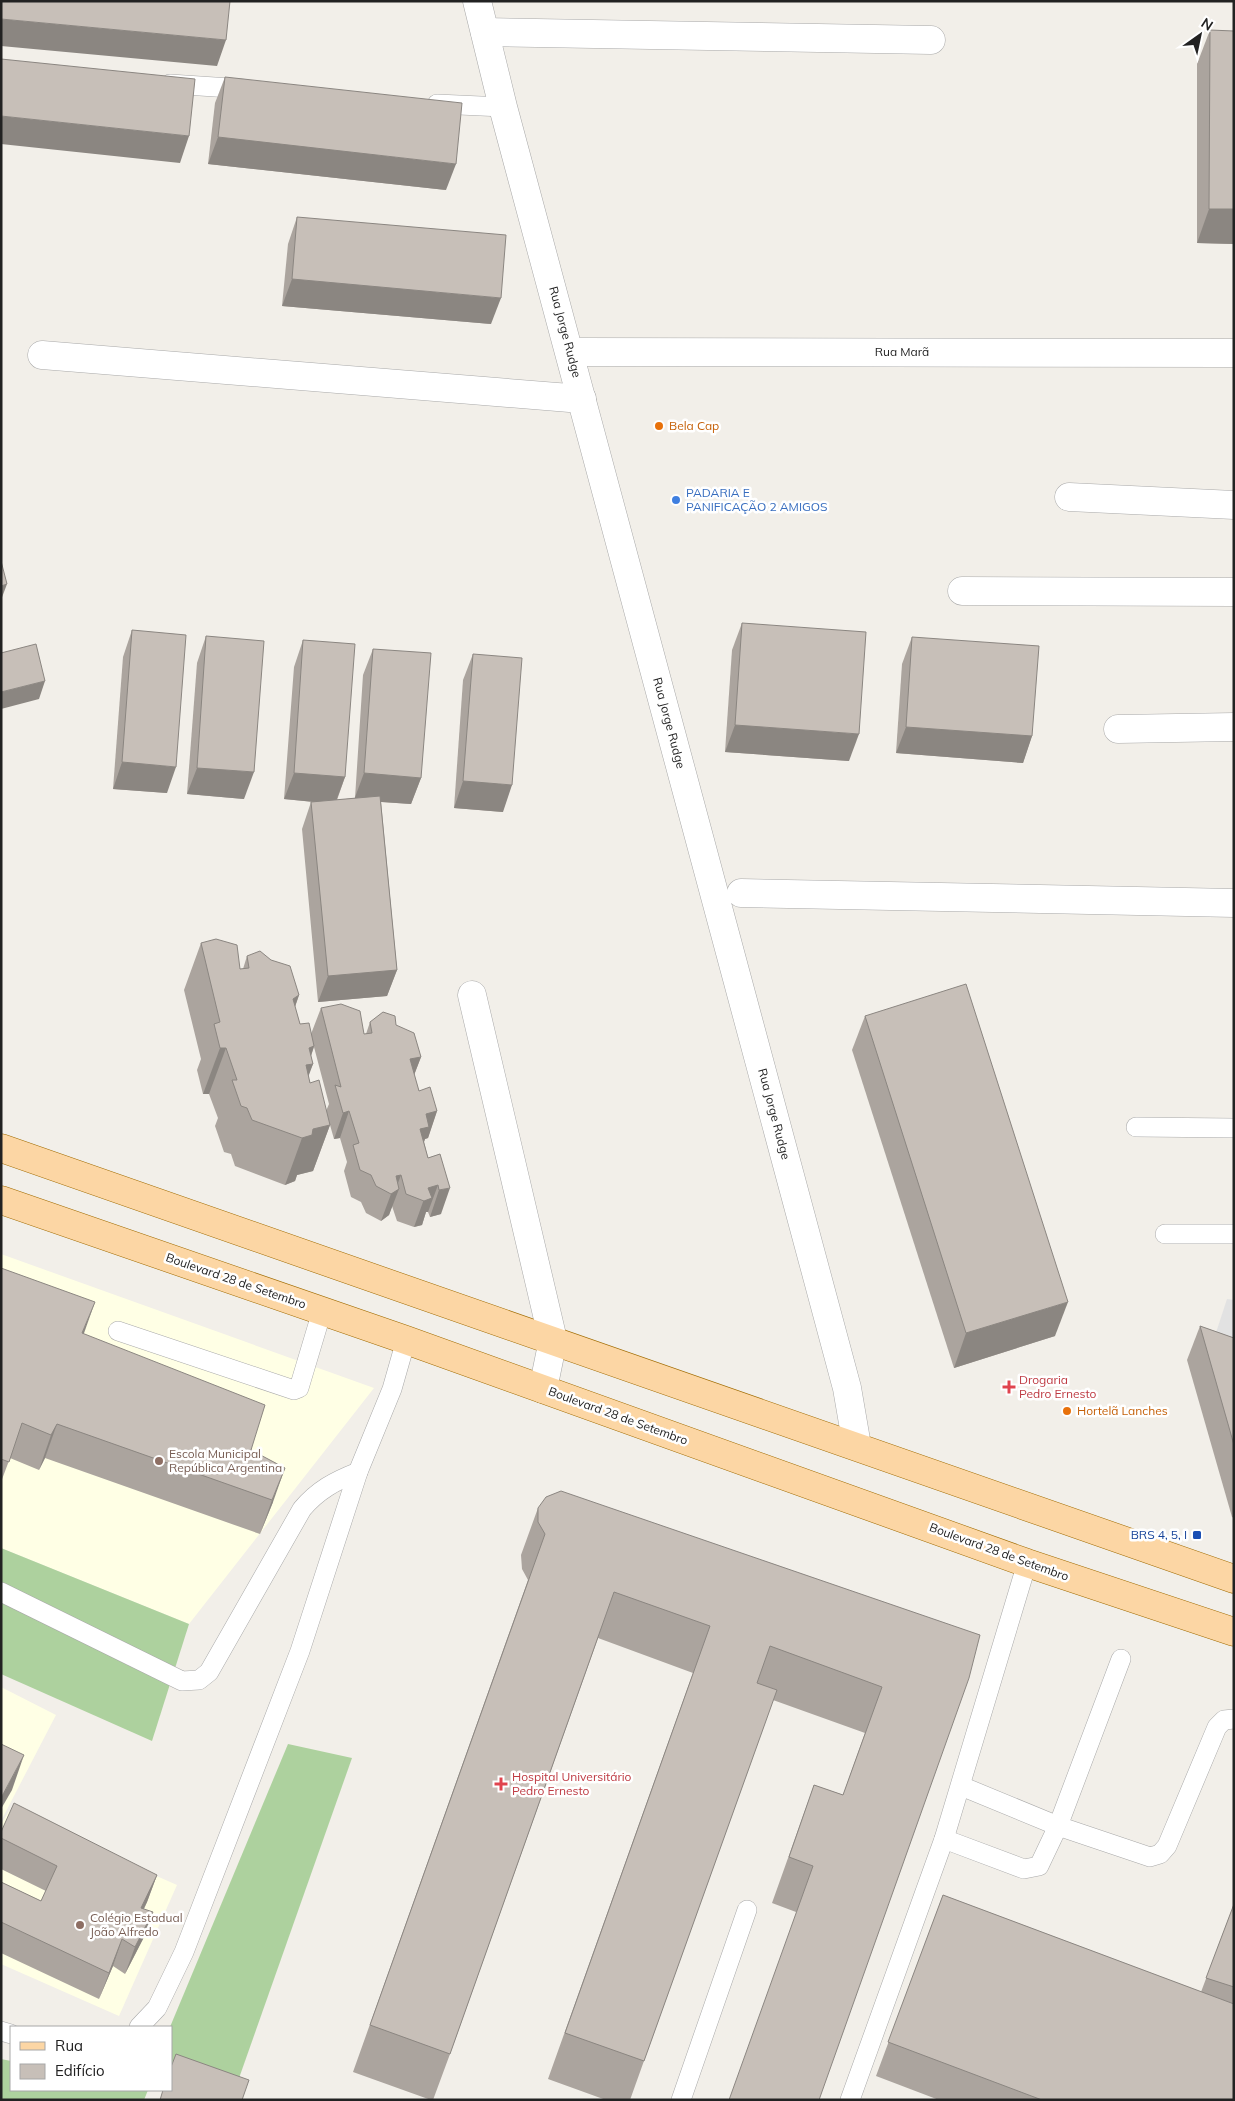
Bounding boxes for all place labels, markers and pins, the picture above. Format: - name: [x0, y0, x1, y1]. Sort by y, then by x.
- place label: Bela Cap: [669, 418, 719, 433]
- marker: Bela Cap: [653, 420, 665, 432]
- place label: PADARIA E PANIFICAÇÃO 2 AMIGOS: [686, 485, 828, 514]
- marker: PADARIA E PANIFICAÇÃO 2 AMIGOS: [670, 494, 682, 506]
- place label: Drogaria Pedro Ernesto: [1019, 1372, 1097, 1401]
- marker: Drogaria Pedro Ernesto: [1003, 1381, 1015, 1393]
- place label: Hortelã Lanches: [1077, 1403, 1168, 1418]
- marker: Hortelã Lanches: [1061, 1405, 1073, 1417]
- place label: Escola Municipal República Argentina: [169, 1446, 282, 1475]
- marker: Escola Municipal República Argentina: [153, 1455, 165, 1467]
- place label: BRS 4, 5, I: [1131, 1527, 1187, 1542]
- marker: BRS 4, 5, I: [1191, 1529, 1203, 1541]
- place label: Hospital Universitário Pedro Ernesto: [512, 1769, 632, 1798]
- marker: Hospital Universitário Pedro Ernesto: [494, 1777, 508, 1791]
- place label: Colégio Estadual João Alfredo: [90, 1910, 183, 1939]
- marker: Colégio Estadual João Alfredo: [74, 1919, 86, 1931]

